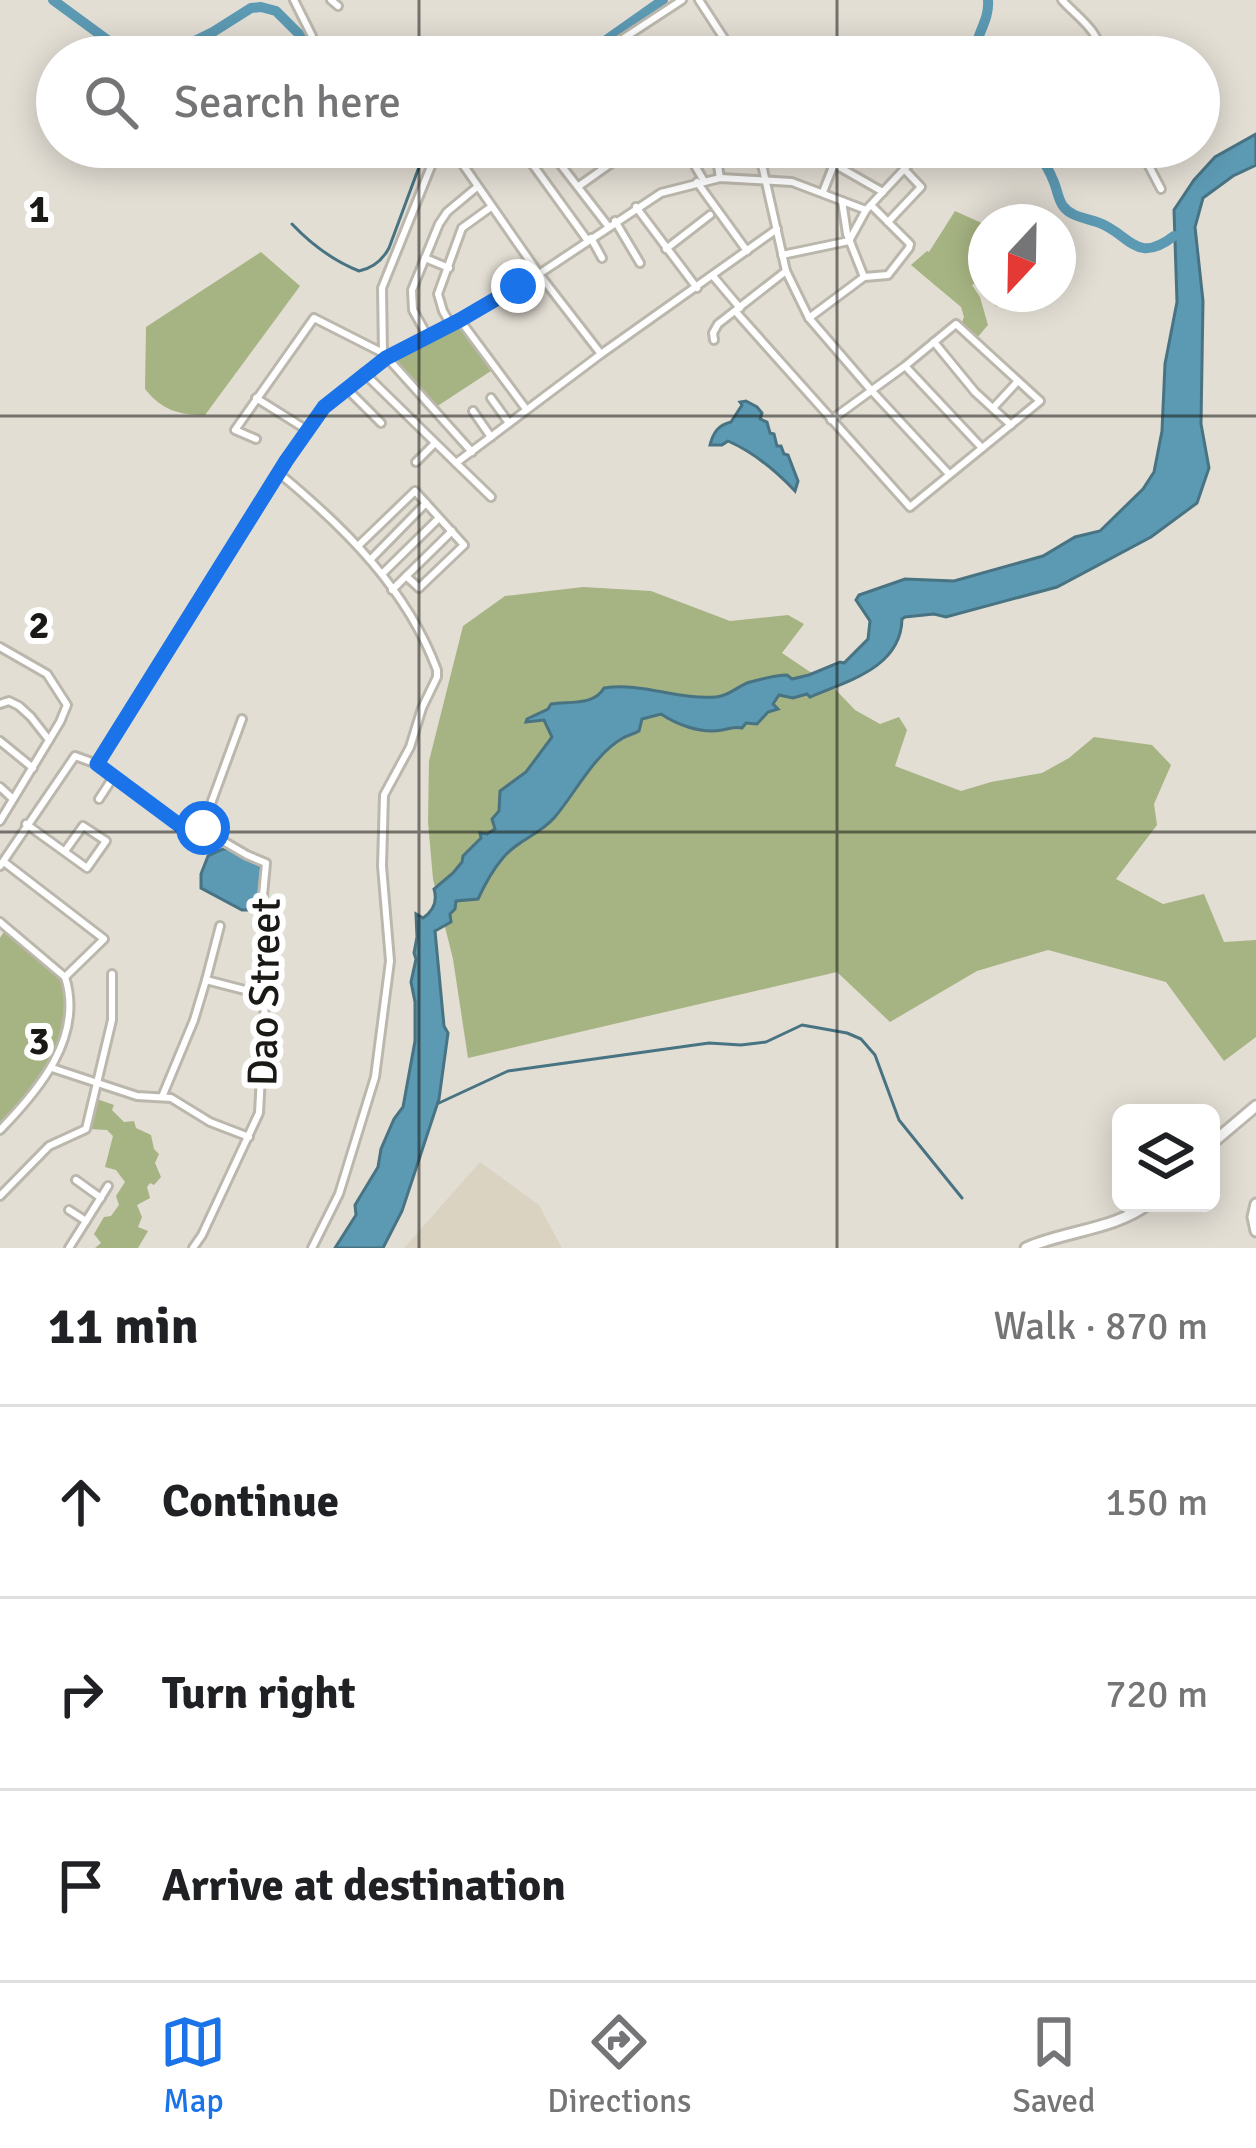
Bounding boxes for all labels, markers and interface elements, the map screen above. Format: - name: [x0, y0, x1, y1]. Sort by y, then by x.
- search box: [36, 36, 1220, 168]
- icon: search: [78, 69, 144, 135]
- text: Search here: [174, 75, 401, 130]
- text: 1: [28, 185, 50, 233]
- north arrow: [968, 204, 1076, 312]
- route end: [491, 259, 545, 313]
- text: 2: [28, 601, 50, 649]
- route start: [176, 801, 230, 855]
- street label: Dao Street: [237, 897, 292, 1087]
- text: 3: [28, 1017, 50, 1065]
- map controls: [1112, 1104, 1220, 1212]
- button: layers: [1112, 1104, 1220, 1212]
- text: 11 min: [48, 1295, 199, 1358]
- text: Walk · 870 m: [994, 1302, 1208, 1350]
- icon: ahead: [48, 1469, 114, 1535]
- text: Continue: [162, 1474, 339, 1529]
- text: 150 m: [1105, 1478, 1208, 1526]
- icon: right: [48, 1661, 114, 1727]
- text: Turn right: [162, 1666, 356, 1721]
- text: 720 m: [1105, 1670, 1208, 1718]
- icon: arrive: [48, 1853, 114, 1919]
- text: Arrive at destination: [162, 1858, 566, 1913]
- tab: Map: [160, 2009, 226, 2122]
- tab: Directions: [547, 2009, 692, 2122]
- tab: Saved: [1012, 2009, 1096, 2122]

